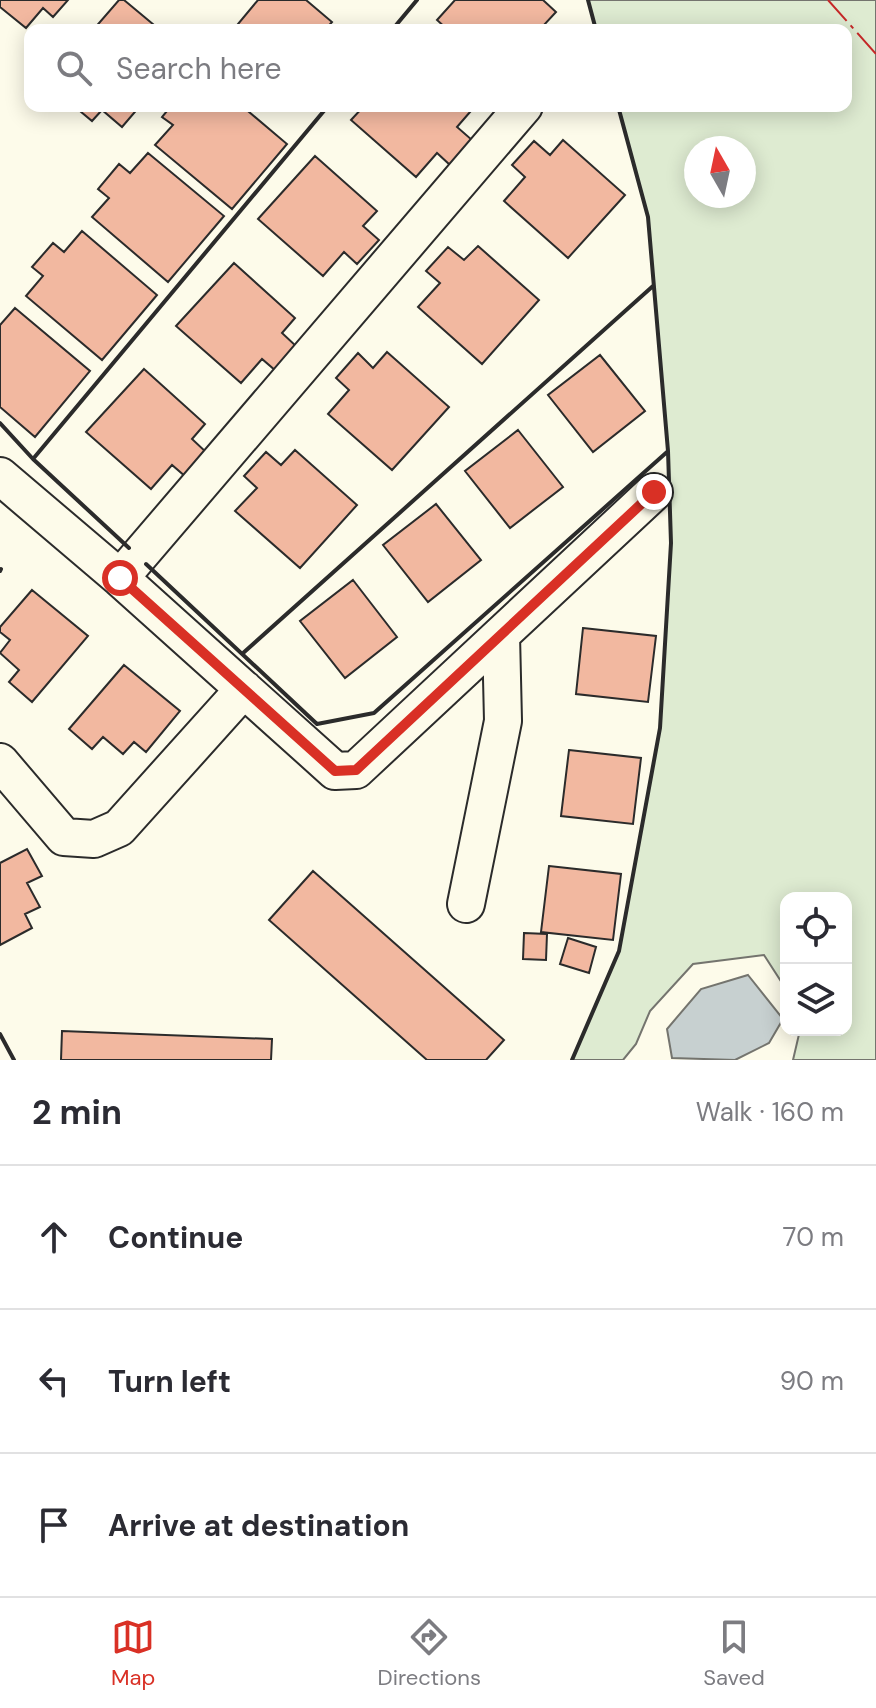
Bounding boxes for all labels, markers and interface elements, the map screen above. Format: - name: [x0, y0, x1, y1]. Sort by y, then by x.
- search box: [24, 24, 852, 112]
- icon: search: [52, 46, 96, 90]
- text: Search here: [116, 49, 282, 88]
- north arrow: [684, 136, 756, 208]
- route end: [636, 474, 672, 510]
- route start: [102, 560, 138, 596]
- map controls: [780, 892, 852, 1036]
- button: locate: [780, 892, 852, 964]
- button: layers: [780, 964, 852, 1036]
- text: 2 min: [32, 1090, 122, 1135]
- text: Walk · 160 m: [696, 1095, 844, 1129]
- icon: ahead: [32, 1215, 76, 1259]
- text: Continue: [108, 1218, 243, 1257]
- text: 70 m: [783, 1220, 844, 1254]
- icon: left: [32, 1359, 76, 1403]
- text: Turn left: [108, 1362, 231, 1401]
- text: 90 m: [780, 1364, 844, 1398]
- icon: arrive: [32, 1503, 76, 1547]
- text: Arrive at destination: [108, 1506, 409, 1545]
- tab: Map: [111, 1615, 155, 1692]
- tab: Directions: [378, 1615, 481, 1692]
- tab: Saved: [703, 1615, 765, 1692]

